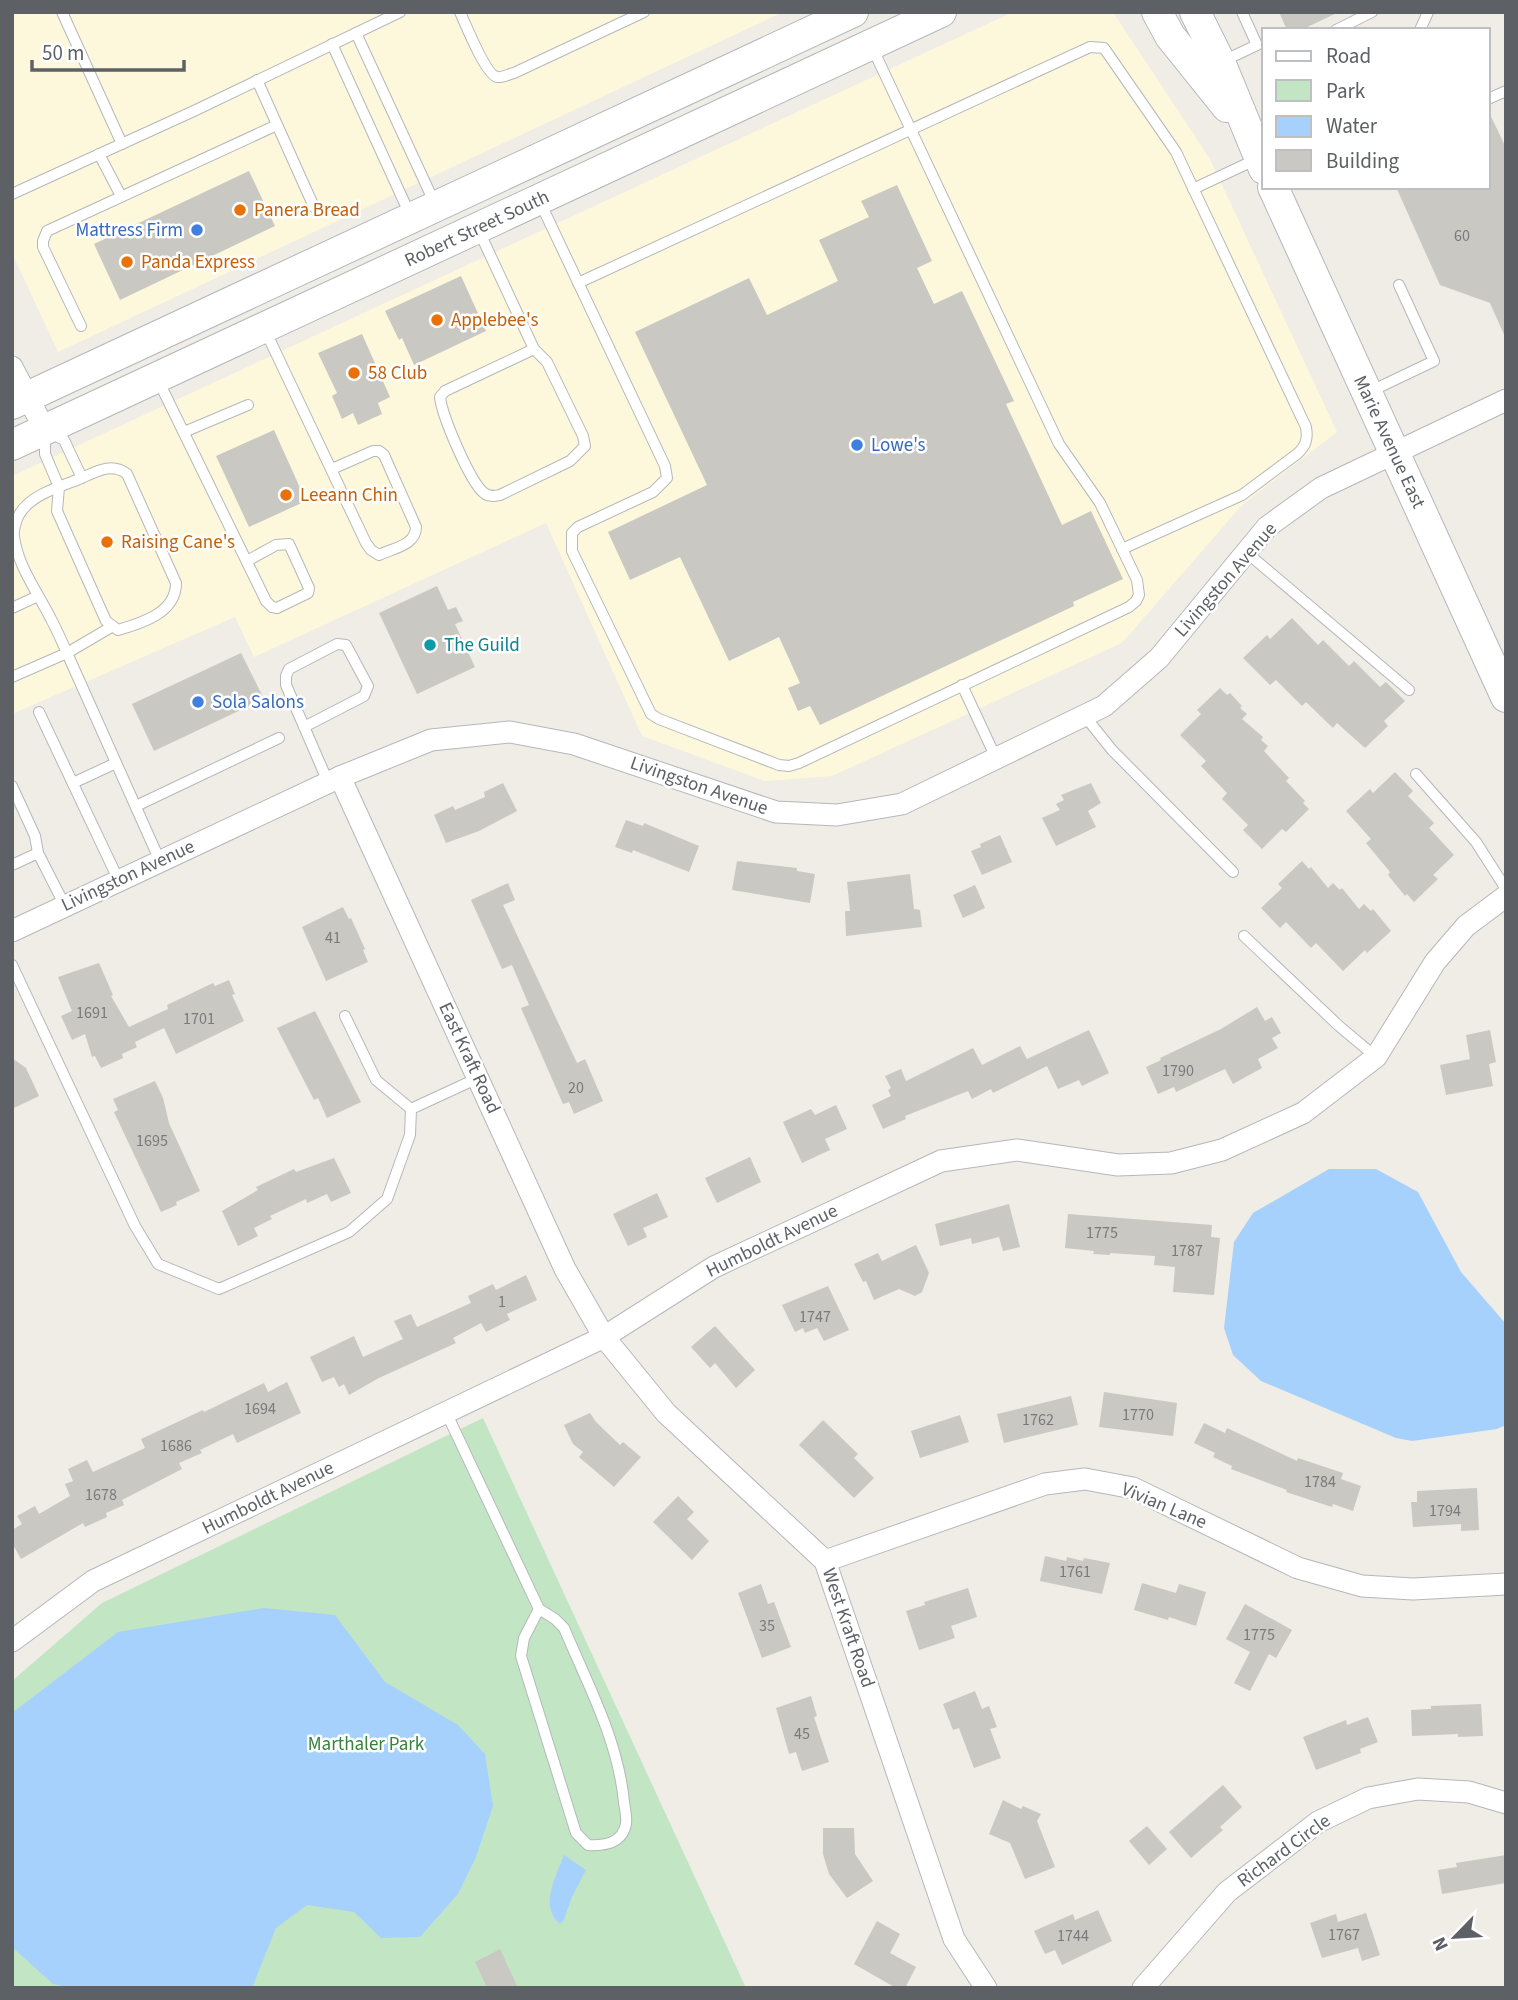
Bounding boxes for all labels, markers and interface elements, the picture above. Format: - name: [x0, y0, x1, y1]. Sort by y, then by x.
- scale bar: [32, 28, 184, 72]
- legend: [1262, 28, 1490, 189]
- text: 50 m: [42, 38, 84, 68]
- text: Road: [1326, 41, 1371, 71]
- text: Park: [1326, 76, 1366, 106]
- text: Water: [1326, 111, 1378, 141]
- text: Building: [1326, 146, 1400, 176]
- street label: Robert Street South: [400, 184, 554, 274]
- place label: Panera Bread: [254, 197, 360, 224]
- marker: Panera Bread: [232, 202, 248, 218]
- place label: Mattress Firm: [75, 217, 183, 244]
- marker: Mattress Firm: [189, 222, 205, 238]
- house number: 60: [1454, 225, 1470, 247]
- place label: Panda Express: [141, 249, 255, 276]
- marker: Panda Express: [119, 254, 135, 270]
- place label: Applebee's: [451, 307, 538, 334]
- marker: Applebee's: [429, 312, 445, 328]
- place label: 58 Club: [368, 360, 427, 387]
- marker: 58 Club: [346, 365, 362, 381]
- street label: Marie Avenue East: [1346, 371, 1432, 513]
- place label: Lowe's: [871, 432, 926, 459]
- marker: Lowe's: [849, 437, 865, 453]
- place label: Leeann Chin: [300, 482, 398, 509]
- marker: Leeann Chin: [278, 487, 294, 503]
- street label: Livingston Avenue: [1169, 517, 1283, 643]
- place label: Raising Cane's: [121, 529, 235, 556]
- marker: Raising Cane's: [99, 534, 115, 550]
- place label: The Guild: [444, 632, 520, 659]
- marker: The Guild: [422, 637, 438, 653]
- place label: Sola Salons: [212, 689, 304, 716]
- marker: Sola Salons: [190, 694, 206, 710]
- street label: Livingston Avenue: [626, 750, 772, 822]
- street label: Livingston Avenue: [57, 833, 199, 919]
- house number: 41: [325, 927, 341, 949]
- street label: East Kraft Road: [431, 998, 507, 1118]
- house number: 1691: [76, 1002, 108, 1024]
- house number: 1701: [183, 1008, 215, 1030]
- house number: 1790: [1162, 1060, 1194, 1082]
- house number: 20: [568, 1077, 584, 1099]
- house number: 1695: [136, 1130, 168, 1152]
- street label: Humboldt Avenue: [702, 1197, 842, 1285]
- house number: 1775: [1086, 1222, 1118, 1244]
- house number: 1787: [1171, 1240, 1203, 1262]
- house number: 1: [498, 1291, 506, 1313]
- house number: 1747: [799, 1306, 831, 1328]
- house number: 1694: [244, 1398, 276, 1420]
- house number: 1770: [1122, 1404, 1154, 1426]
- house number: 1762: [1022, 1409, 1054, 1431]
- house number: 1686: [160, 1435, 192, 1457]
- street label: Humboldt Avenue: [198, 1454, 338, 1542]
- house number: 1784: [1304, 1471, 1336, 1493]
- street label: Vivian Lane: [1117, 1476, 1211, 1536]
- house number: 1678: [85, 1484, 117, 1506]
- house number: 1794: [1429, 1500, 1461, 1522]
- house number: 1761: [1059, 1561, 1091, 1583]
- street label: West Kraft Road: [815, 1565, 881, 1691]
- house number: 35: [759, 1615, 775, 1637]
- house number: 1775: [1243, 1624, 1275, 1646]
- house number: 45: [794, 1723, 810, 1745]
- park label: Marthaler Park: [308, 1731, 425, 1758]
- street label: Richard Circle: [1232, 1808, 1336, 1894]
- north arrow: [1420, 1902, 1490, 1972]
- house number: 1767: [1328, 1924, 1360, 1946]
- house number: 1744: [1057, 1925, 1089, 1947]
- text: N: [1426, 1932, 1456, 1955]

